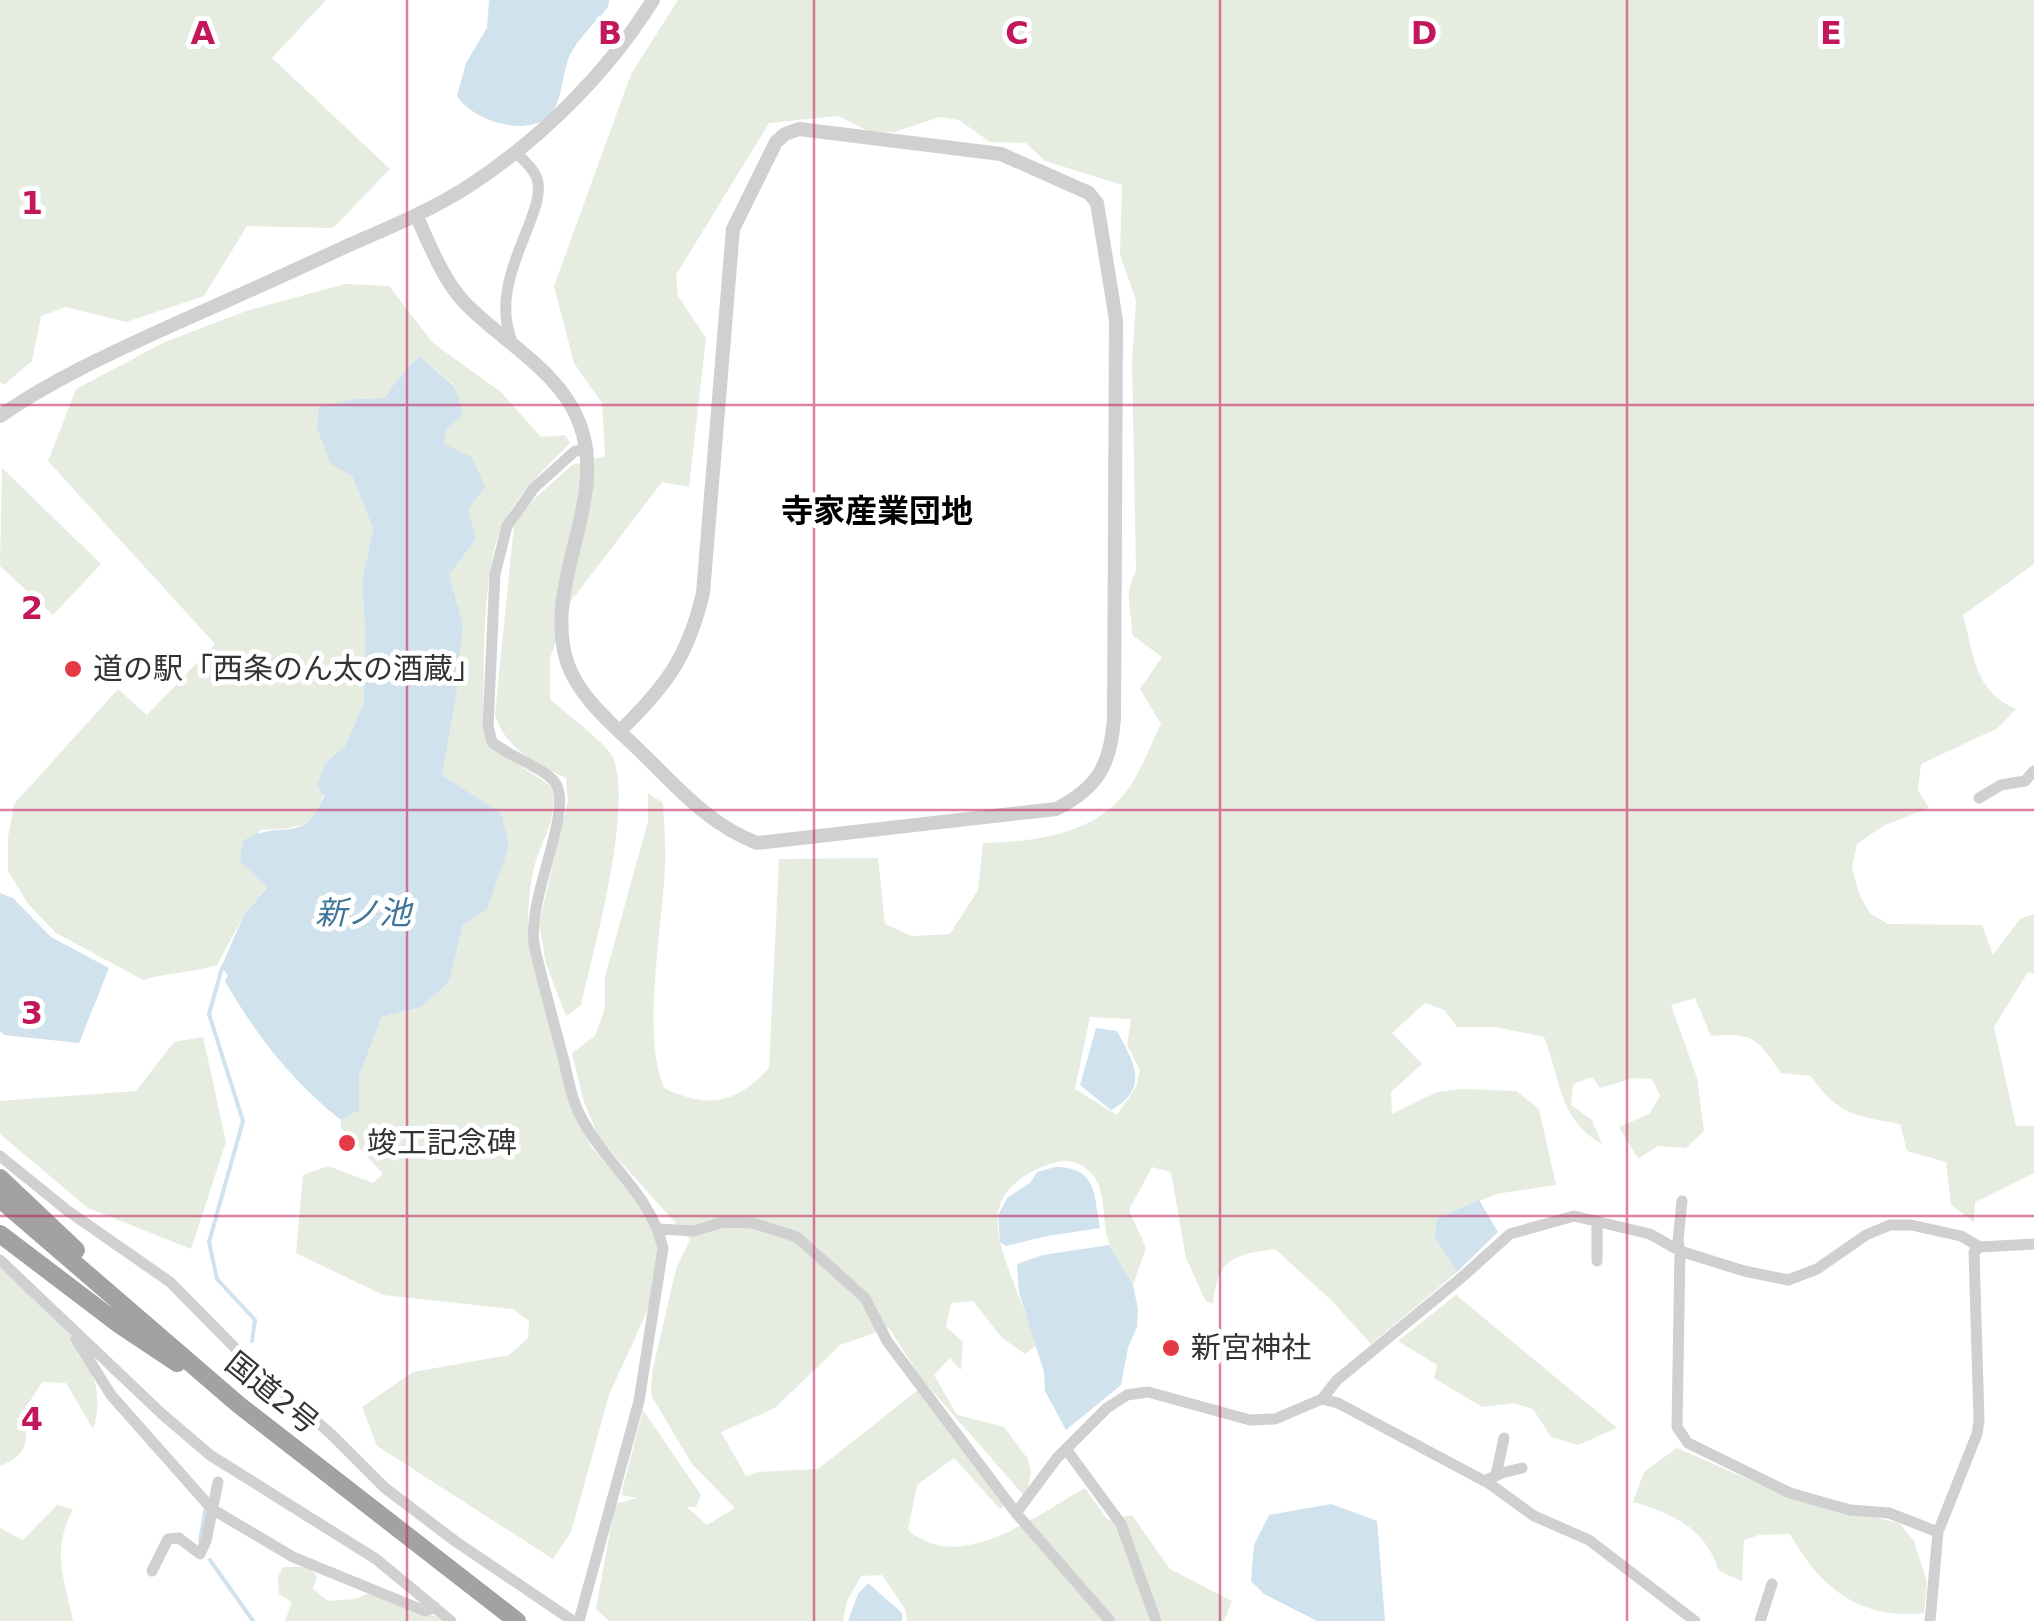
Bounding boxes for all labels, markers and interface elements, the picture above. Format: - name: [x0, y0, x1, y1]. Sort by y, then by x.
- text: A: [191, 14, 216, 52]
- text: B: [598, 14, 622, 52]
- text: C: [1005, 14, 1029, 52]
- text: D: [1411, 14, 1437, 52]
- text: E: [1820, 14, 1842, 52]
- text: 1: [21, 184, 43, 222]
- district label: 寺家産業団地: [781, 492, 973, 530]
- text: 2: [21, 589, 43, 627]
- place label: 道の駅「西条のん太の酒蔵」: [93, 651, 483, 686]
- marker: 道の駅「西条のん太の酒蔵」: [62, 658, 84, 680]
- water label: 新ノ池: [315, 894, 414, 932]
- text: 3: [21, 994, 43, 1032]
- place label: 竣工記念碑: [367, 1125, 517, 1160]
- marker: 竣工記念碑: [336, 1132, 358, 1154]
- place label: 新宮神社: [1191, 1330, 1311, 1365]
- marker: 新宮神社: [1160, 1337, 1182, 1359]
- street label: 国道2号: [219, 1345, 326, 1441]
- text: 4: [21, 1400, 43, 1438]

